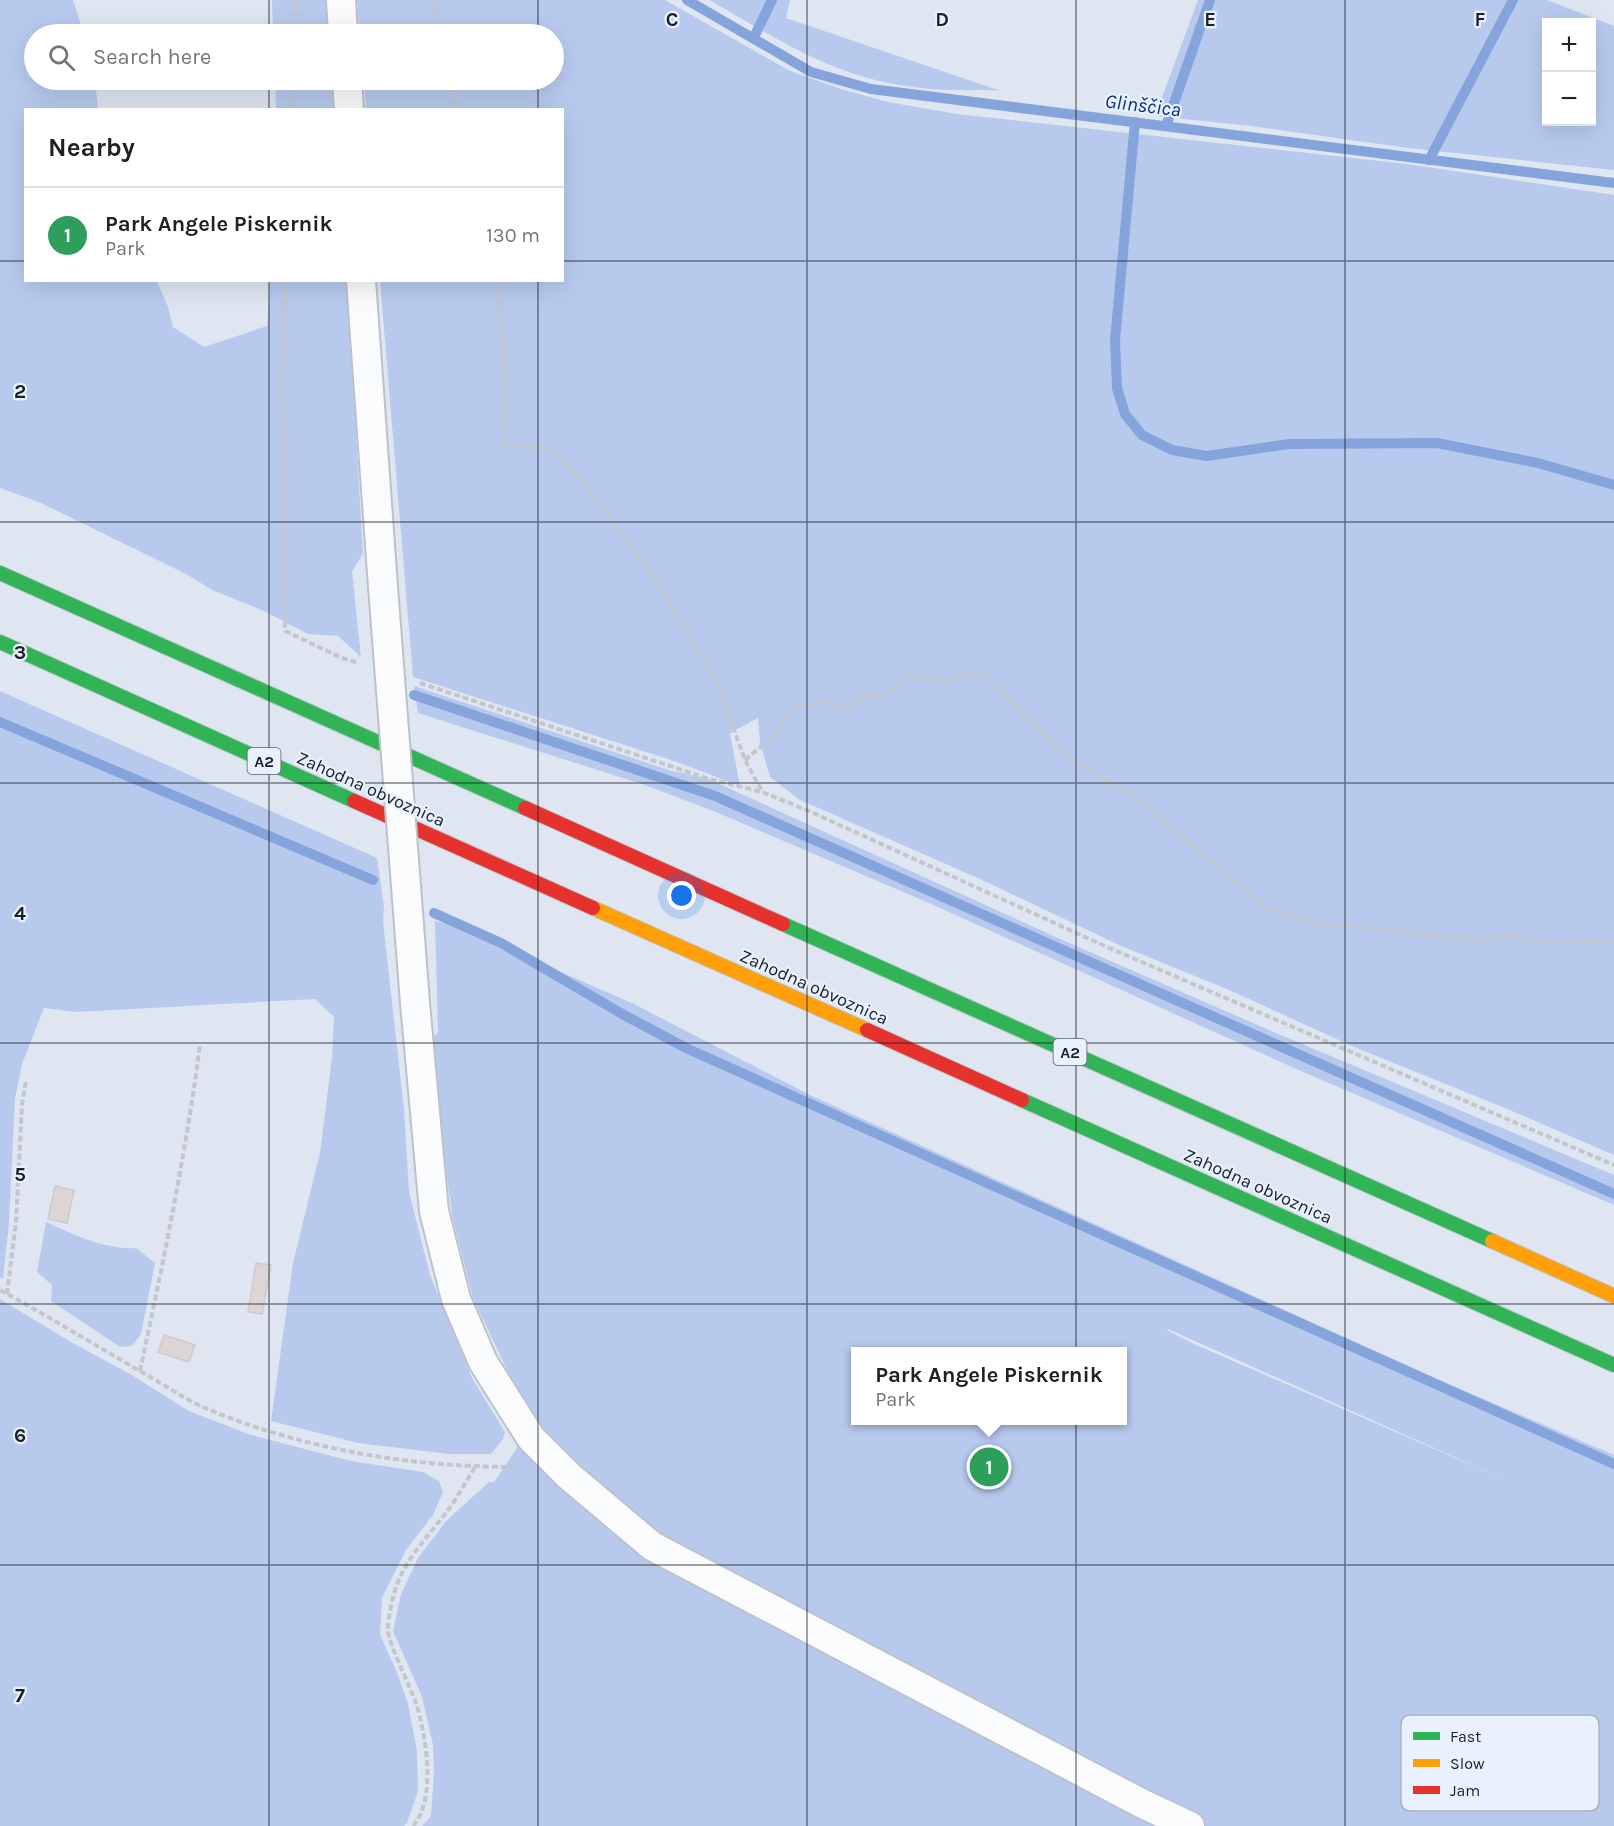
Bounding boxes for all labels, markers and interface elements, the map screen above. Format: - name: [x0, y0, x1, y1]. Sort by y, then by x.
- text: C: [666, 8, 678, 31]
- text: D: [935, 8, 949, 31]
- text: E: [1204, 8, 1216, 31]
- text: F: [1475, 8, 1486, 31]
- map controls: [1542, 18, 1596, 126]
- button: +: [1542, 18, 1596, 72]
- search box: [24, 24, 564, 90]
- icon: search: [45, 41, 78, 74]
- text: Search here: [93, 44, 211, 70]
- button: −: [1542, 72, 1596, 126]
- water label: Glinščica: [1104, 89, 1182, 122]
- text: Nearby: [48, 132, 135, 163]
- text: Park Angele Piskernik: [105, 211, 333, 237]
- text: 1: [64, 224, 71, 247]
- text: 130 m: [486, 224, 540, 247]
- text: Park: [105, 237, 146, 260]
- text: 2: [14, 380, 26, 403]
- text: 3: [14, 641, 26, 664]
- street label: Zahodna obvoznica: [293, 746, 449, 832]
- road number: A2: [248, 748, 280, 774]
- your location: [667, 881, 696, 910]
- text: 4: [14, 902, 26, 925]
- street label: Zahodna obvoznica: [736, 944, 892, 1030]
- road number: A2: [1054, 1039, 1086, 1065]
- street label: Zahodna obvoznica: [1180, 1143, 1336, 1229]
- text: 5: [14, 1163, 26, 1186]
- popup: [851, 1347, 1127, 1425]
- text: Park Angele Piskernik: [875, 1362, 1103, 1388]
- text: Park: [875, 1388, 916, 1411]
- text: 6: [14, 1424, 26, 1447]
- pin: 1: [970, 1444, 1008, 1490]
- text: 7: [15, 1684, 25, 1707]
- legend: [1401, 1715, 1599, 1811]
- text: Fast: [1450, 1727, 1481, 1746]
- text: Slow: [1450, 1754, 1485, 1773]
- text: Jam: [1450, 1781, 1480, 1800]

